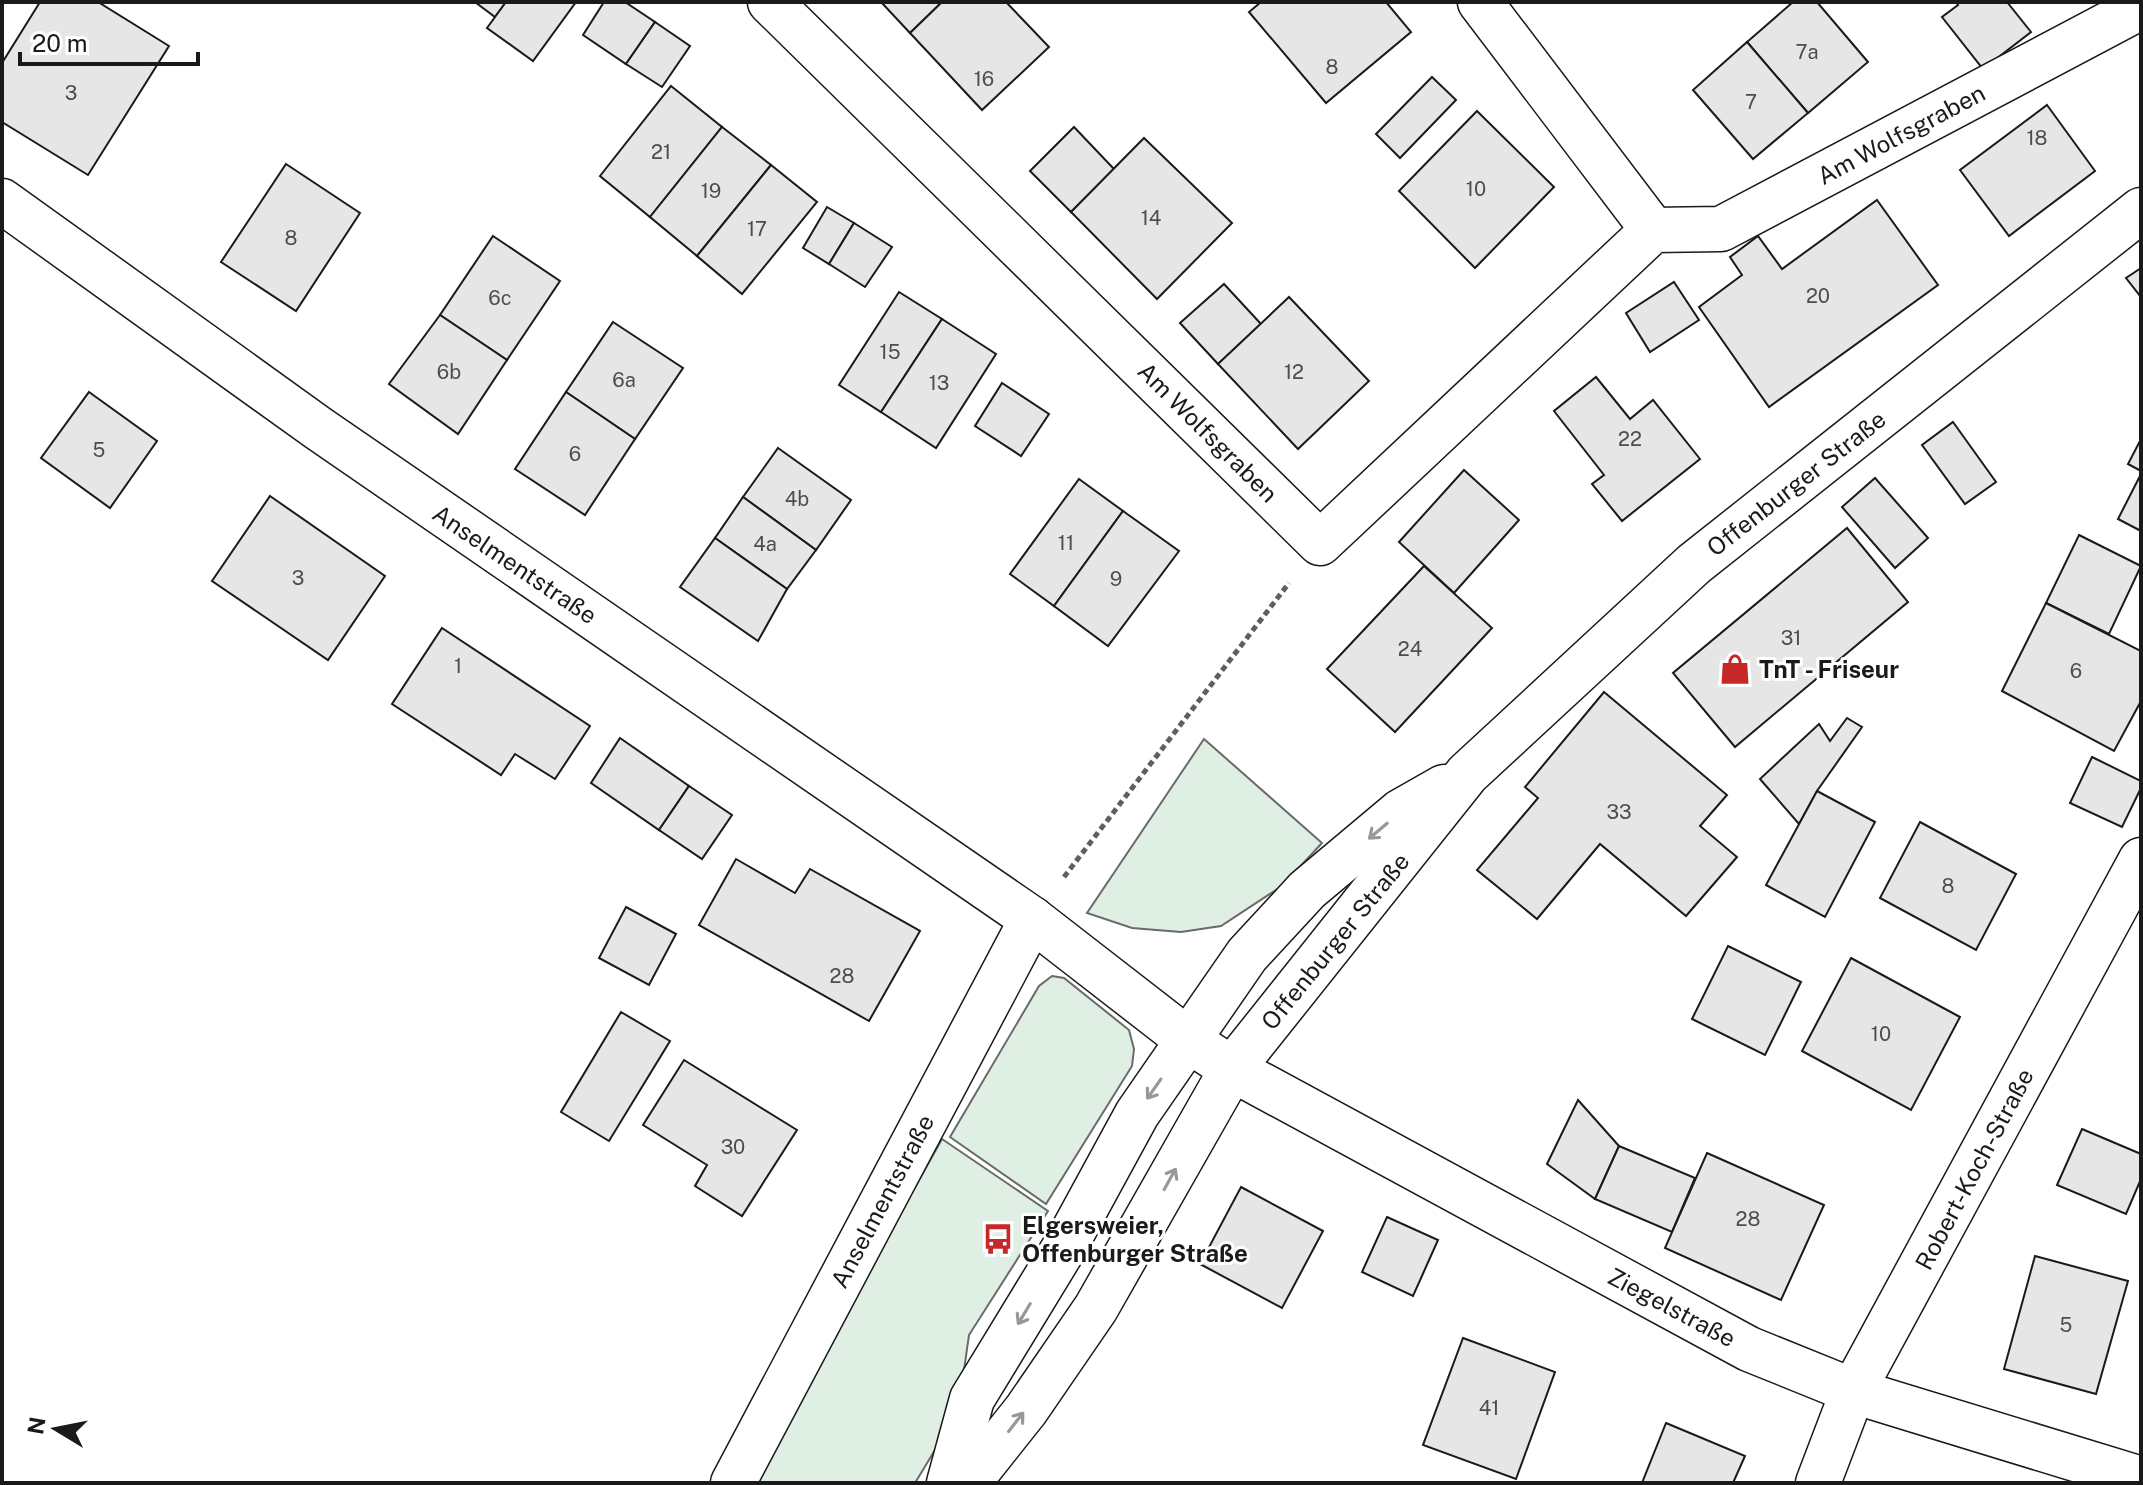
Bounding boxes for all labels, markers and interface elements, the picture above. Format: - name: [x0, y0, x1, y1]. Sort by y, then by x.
- scale bar: [20, 16, 198, 66]
- text: 20 m: [32, 29, 88, 57]
- house number: 7a: [1795, 40, 1819, 64]
- house number: 8: [1326, 55, 1338, 79]
- house number: 16: [974, 67, 994, 91]
- street label: Am Wolfsgraben: [1813, 78, 1989, 190]
- house number: 3: [65, 81, 77, 105]
- house number: 7: [1745, 90, 1757, 114]
- house number: 18: [2026, 126, 2048, 150]
- house number: 21: [651, 140, 671, 164]
- house number: 10: [1466, 177, 1486, 201]
- house number: 19: [701, 179, 721, 203]
- house number: 14: [1141, 206, 1161, 230]
- house number: 17: [747, 217, 767, 241]
- house number: 8: [285, 226, 297, 250]
- house number: 20: [1806, 284, 1830, 308]
- house number: 6c: [488, 286, 512, 310]
- house number: 15: [880, 340, 900, 364]
- street label: Am Wolfsgraben: [1133, 357, 1283, 507]
- house number: 6b: [437, 360, 461, 384]
- house number: 12: [1284, 360, 1304, 384]
- house number: 6a: [612, 368, 636, 392]
- house number: 13: [929, 371, 949, 395]
- street label: Offenburger Straße: [1701, 405, 1891, 561]
- house number: 22: [1618, 427, 1642, 451]
- house number: 5: [93, 438, 105, 462]
- house number: 6: [569, 442, 581, 466]
- house number: 4b: [785, 487, 809, 511]
- street label: Anselmentstraße: [428, 499, 602, 629]
- house number: 11: [1058, 531, 1074, 555]
- house number: 4a: [753, 532, 777, 556]
- house number: 3: [292, 566, 304, 590]
- house number: 9: [1110, 567, 1122, 591]
- house number: 31: [1781, 626, 1801, 650]
- house number: 24: [1398, 637, 1422, 661]
- shop icon: TnT - Friseur: [1718, 652, 1752, 686]
- house number: 1: [454, 654, 462, 678]
- place label: TnT - Friseur: [1759, 655, 1899, 683]
- house number: 6: [2070, 659, 2082, 683]
- house number: 33: [1606, 800, 1632, 824]
- one-way arrow: [1368, 822, 1389, 840]
- street label: Offenburger Straße: [1255, 847, 1415, 1035]
- house number: 8: [1942, 874, 1954, 898]
- house number: 28: [830, 964, 854, 988]
- house number: 10: [1871, 1022, 1891, 1046]
- street label: Robert-Koch-Straße: [1909, 1064, 2039, 1274]
- one-way arrow: [1146, 1078, 1162, 1100]
- street label: Anselmentstraße: [825, 1110, 939, 1292]
- house number: 30: [721, 1135, 745, 1159]
- one-way arrow: [1162, 1168, 1178, 1191]
- house number: 28: [1736, 1207, 1760, 1231]
- place label: Elgersweier, Offenburger Straße: [1022, 1211, 1248, 1267]
- bus stop icon: Elgersweier, Offenburger Straße: [981, 1222, 1015, 1256]
- street label: Ziegelstraße: [1603, 1262, 1741, 1352]
- one-way arrow: [1016, 1302, 1032, 1325]
- house number: 5: [2060, 1313, 2072, 1337]
- north arrow: [16, 1389, 96, 1469]
- house number: 41: [1479, 1396, 1499, 1420]
- one-way arrow: [1008, 1412, 1025, 1433]
- text: N: [22, 1415, 51, 1436]

